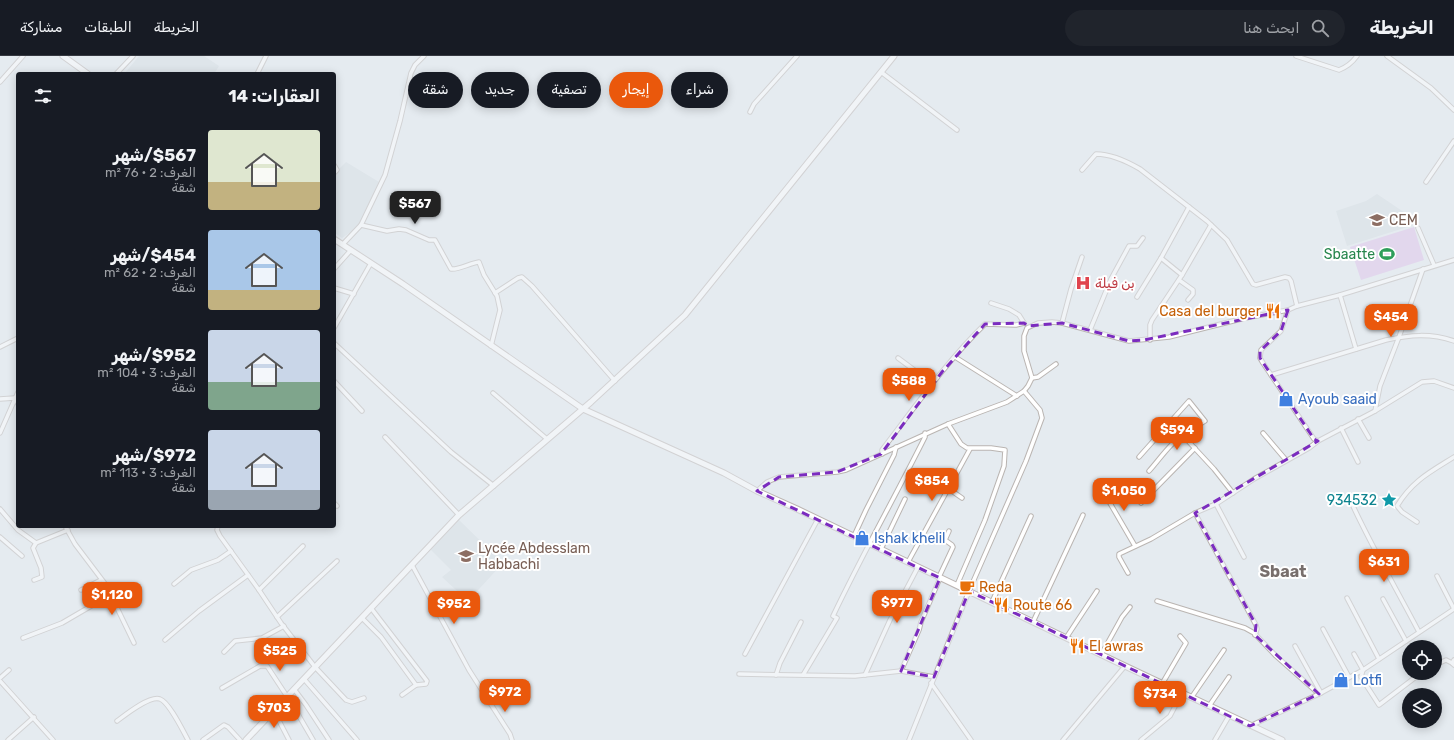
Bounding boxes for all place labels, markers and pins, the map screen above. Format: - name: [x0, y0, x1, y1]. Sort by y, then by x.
- pin: $567: [391, 191, 439, 225]
- school or university icon: CEM: [1368, 211, 1386, 229]
- place label: CEM: [1389, 212, 1418, 229]
- sports icon: Sbaatte: [1378, 245, 1396, 263]
- place label: Sbaatte: [1324, 246, 1375, 263]
- hospital icon: بن فيلة: [1074, 274, 1092, 292]
- place label: بن فيلة: [1095, 275, 1135, 292]
- restaurant icon: Casa del burger: [1264, 302, 1282, 320]
- place label: Casa del burger: [1159, 303, 1262, 320]
- pin: $454: [1367, 304, 1415, 338]
- pin: $588: [885, 368, 933, 402]
- shop icon: Ayoub saaid: [1277, 390, 1295, 408]
- place label: Ayoub saaid: [1298, 391, 1377, 408]
- pin: $594: [1153, 417, 1201, 451]
- pin: $854: [908, 468, 956, 502]
- pin: $1,050: [1091, 478, 1157, 512]
- place icon: 934532: [1380, 491, 1398, 509]
- place label: 934532: [1327, 492, 1377, 509]
- shop icon: Ishak khelil: [853, 529, 871, 547]
- place label: Ishak khelil: [874, 530, 946, 547]
- place label: Lycée Abdesslam Habbachi: [478, 540, 590, 573]
- school or university icon: Lycée Abdesslam Habbachi: [457, 547, 475, 565]
- pin: $631: [1360, 549, 1408, 583]
- cafe icon: Reda: [958, 578, 976, 596]
- place label: Reda: [979, 579, 1012, 596]
- pin: $1,120: [79, 582, 145, 616]
- pin: $977: [873, 590, 921, 624]
- pin: $952: [430, 591, 478, 625]
- restaurant icon: Route 66: [992, 596, 1010, 614]
- place label: Route 66: [1013, 597, 1072, 614]
- restaurant icon: El awras: [1068, 637, 1086, 655]
- pin: $525: [256, 638, 304, 672]
- place label: El awras: [1089, 638, 1143, 655]
- shop icon: Lotfi: [1332, 671, 1350, 689]
- place label: Lotfi: [1353, 672, 1382, 689]
- pin: $972: [481, 679, 529, 713]
- pin: $734: [1136, 681, 1184, 715]
- pin: $703: [250, 695, 298, 729]

